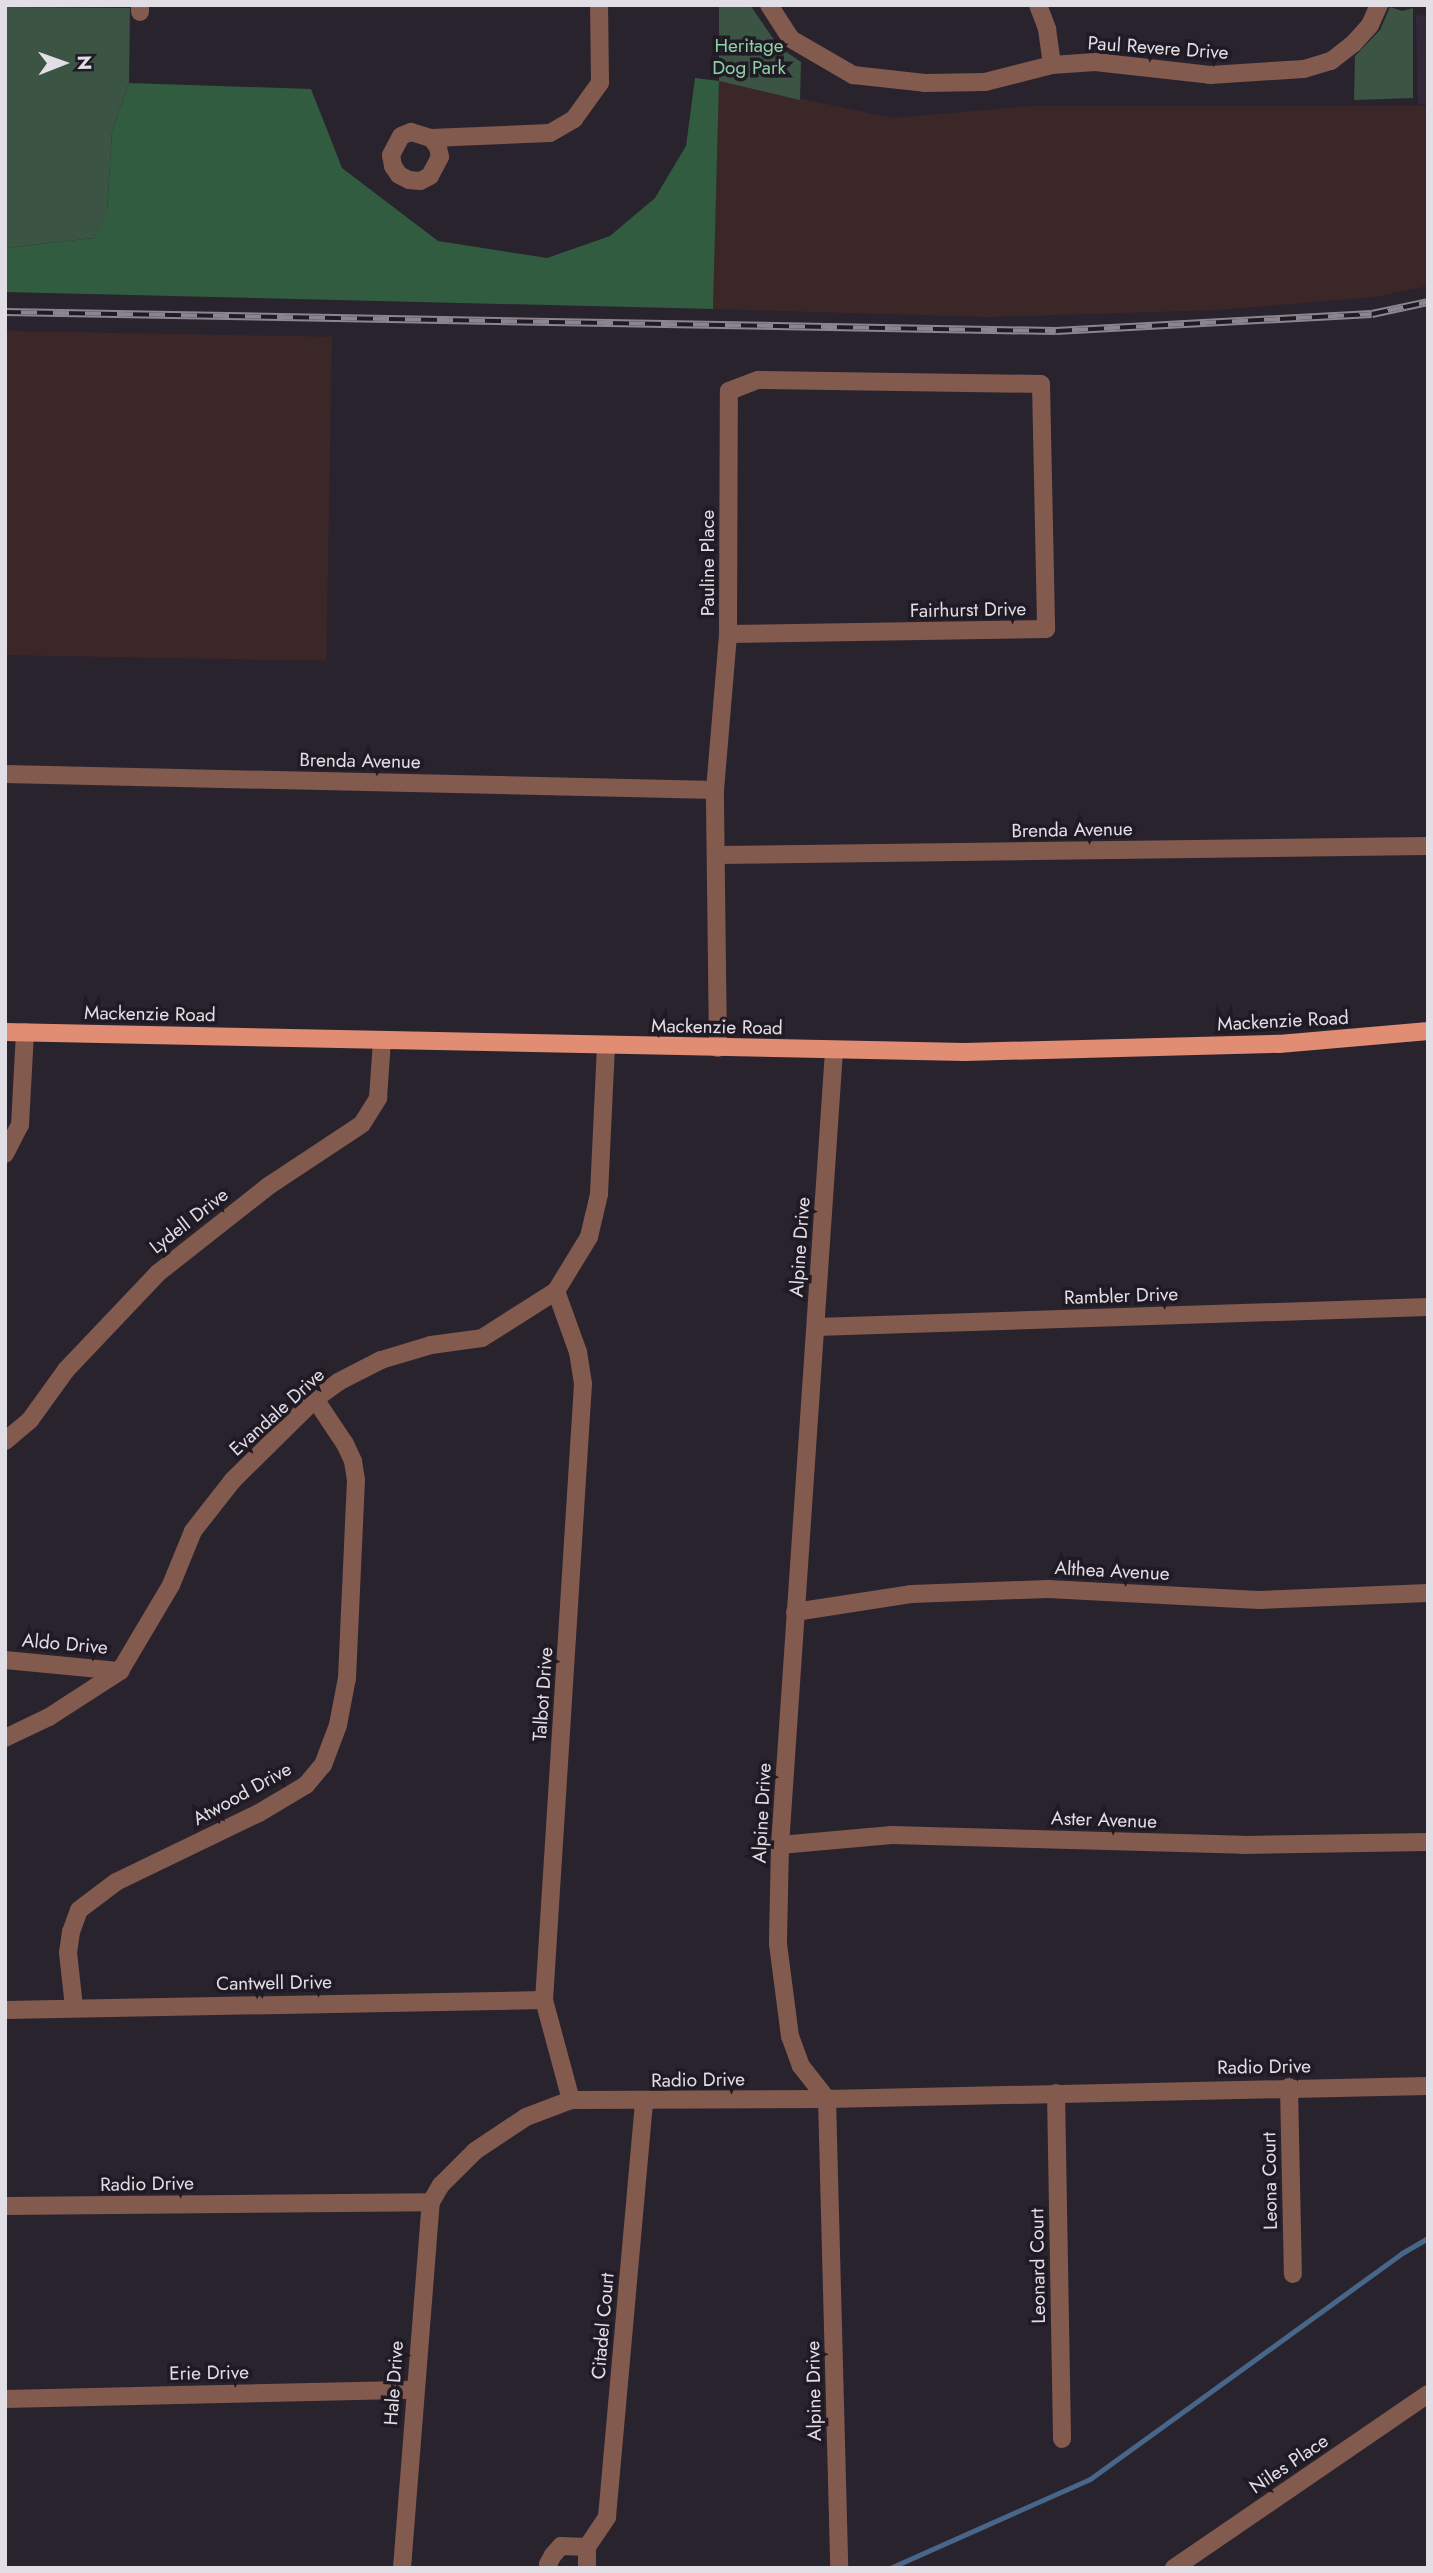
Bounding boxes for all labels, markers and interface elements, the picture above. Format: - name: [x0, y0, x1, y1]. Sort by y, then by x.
- north arrow: [28, 28, 98, 98]
- street label: Paul Revere Drive: [1087, 32, 1229, 64]
- park label: Heritage Dog Park: [712, 35, 786, 79]
- text: N: [71, 55, 98, 70]
- street label: Pauline Place: [697, 510, 719, 616]
- street label: Fairhurst Drive: [910, 598, 1026, 622]
- street label: Brenda Avenue: [299, 749, 421, 773]
- street label: Brenda Avenue: [1011, 818, 1133, 842]
- street label: Mackenzie Road: [84, 1001, 216, 1027]
- street label: Mackenzie Road: [1217, 1006, 1349, 1036]
- street label: Mackenzie Road: [651, 1014, 783, 1040]
- street label: Lydell Drive: [145, 1183, 233, 1259]
- street label: Alpine Drive: [785, 1196, 815, 1298]
- street label: Rambler Drive: [1064, 1283, 1178, 1309]
- street label: Evandale Drive: [225, 1363, 329, 1461]
- street label: Althea Avenue: [1054, 1557, 1170, 1585]
- street label: Aldo Drive: [21, 1629, 109, 1659]
- street label: Talbot Drive: [528, 1646, 558, 1742]
- street label: Atwood Drive: [189, 1758, 295, 1830]
- street label: Alpine Drive: [748, 1762, 776, 1864]
- street label: Aster Avenue: [1051, 1807, 1157, 1833]
- street label: Cantwell Drive: [216, 1971, 332, 1995]
- street label: Radio Drive: [1217, 2055, 1311, 2079]
- street label: Radio Drive: [651, 2068, 745, 2092]
- street label: Leona Court: [1258, 2132, 1282, 2230]
- street label: Radio Drive: [100, 2172, 194, 2196]
- street label: Leonard Court: [1026, 2208, 1050, 2324]
- street label: Citadel Court: [587, 2272, 619, 2380]
- street label: Hale Drive: [380, 2340, 408, 2426]
- street label: Alpine Drive: [802, 2341, 826, 2441]
- street label: Erie Drive: [169, 2361, 249, 2385]
- street label: Niles Place: [1245, 2429, 1333, 2499]

